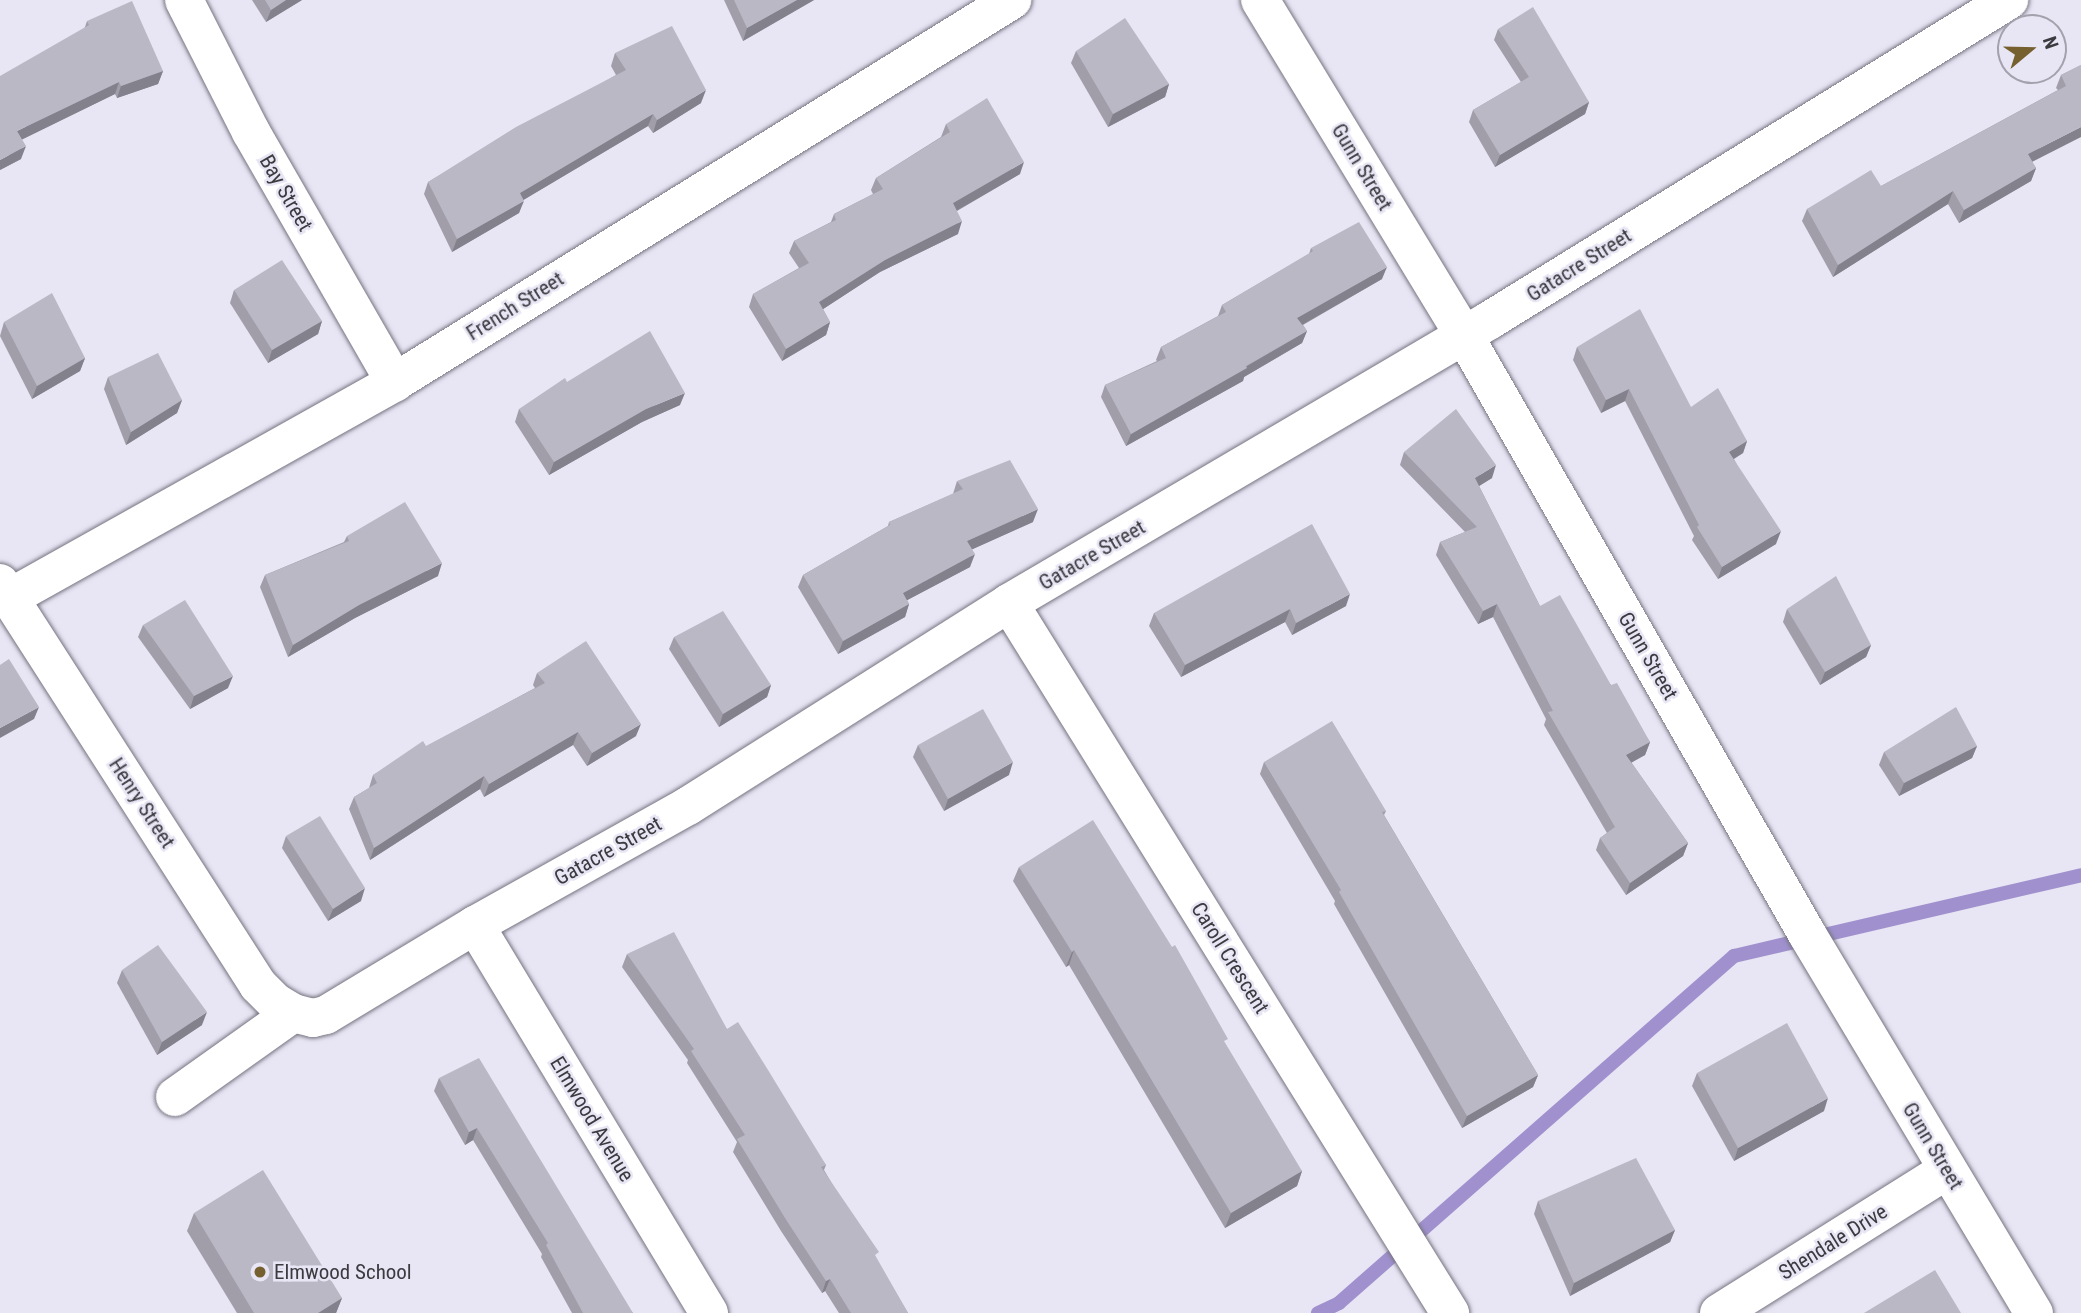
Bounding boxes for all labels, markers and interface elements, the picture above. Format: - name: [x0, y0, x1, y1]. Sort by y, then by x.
- north arrow: [1997, 14, 2067, 84]
- text: N: [2038, 33, 2063, 52]
- street label: Gunn Street: [1326, 119, 1398, 215]
- street label: Bay Street: [254, 150, 318, 236]
- street label: Gatacre Street: [1522, 223, 1636, 307]
- street label: French Street: [462, 266, 568, 346]
- street label: Gatacre Street: [1034, 514, 1150, 596]
- street label: Gunn Street: [1613, 608, 1683, 704]
- street label: Henry Street: [104, 753, 180, 853]
- street label: Gatacre Street: [550, 811, 666, 891]
- street label: Caroll Crescent: [1186, 898, 1274, 1018]
- street label: Elmwood Avenue: [545, 1052, 639, 1186]
- street label: Gunn Street: [1897, 1098, 1969, 1194]
- street label: Shendale Drive: [1774, 1199, 1892, 1285]
- place label: Elmwood School: [274, 1259, 412, 1285]
- marker: Elmwood School: [252, 1264, 268, 1280]

